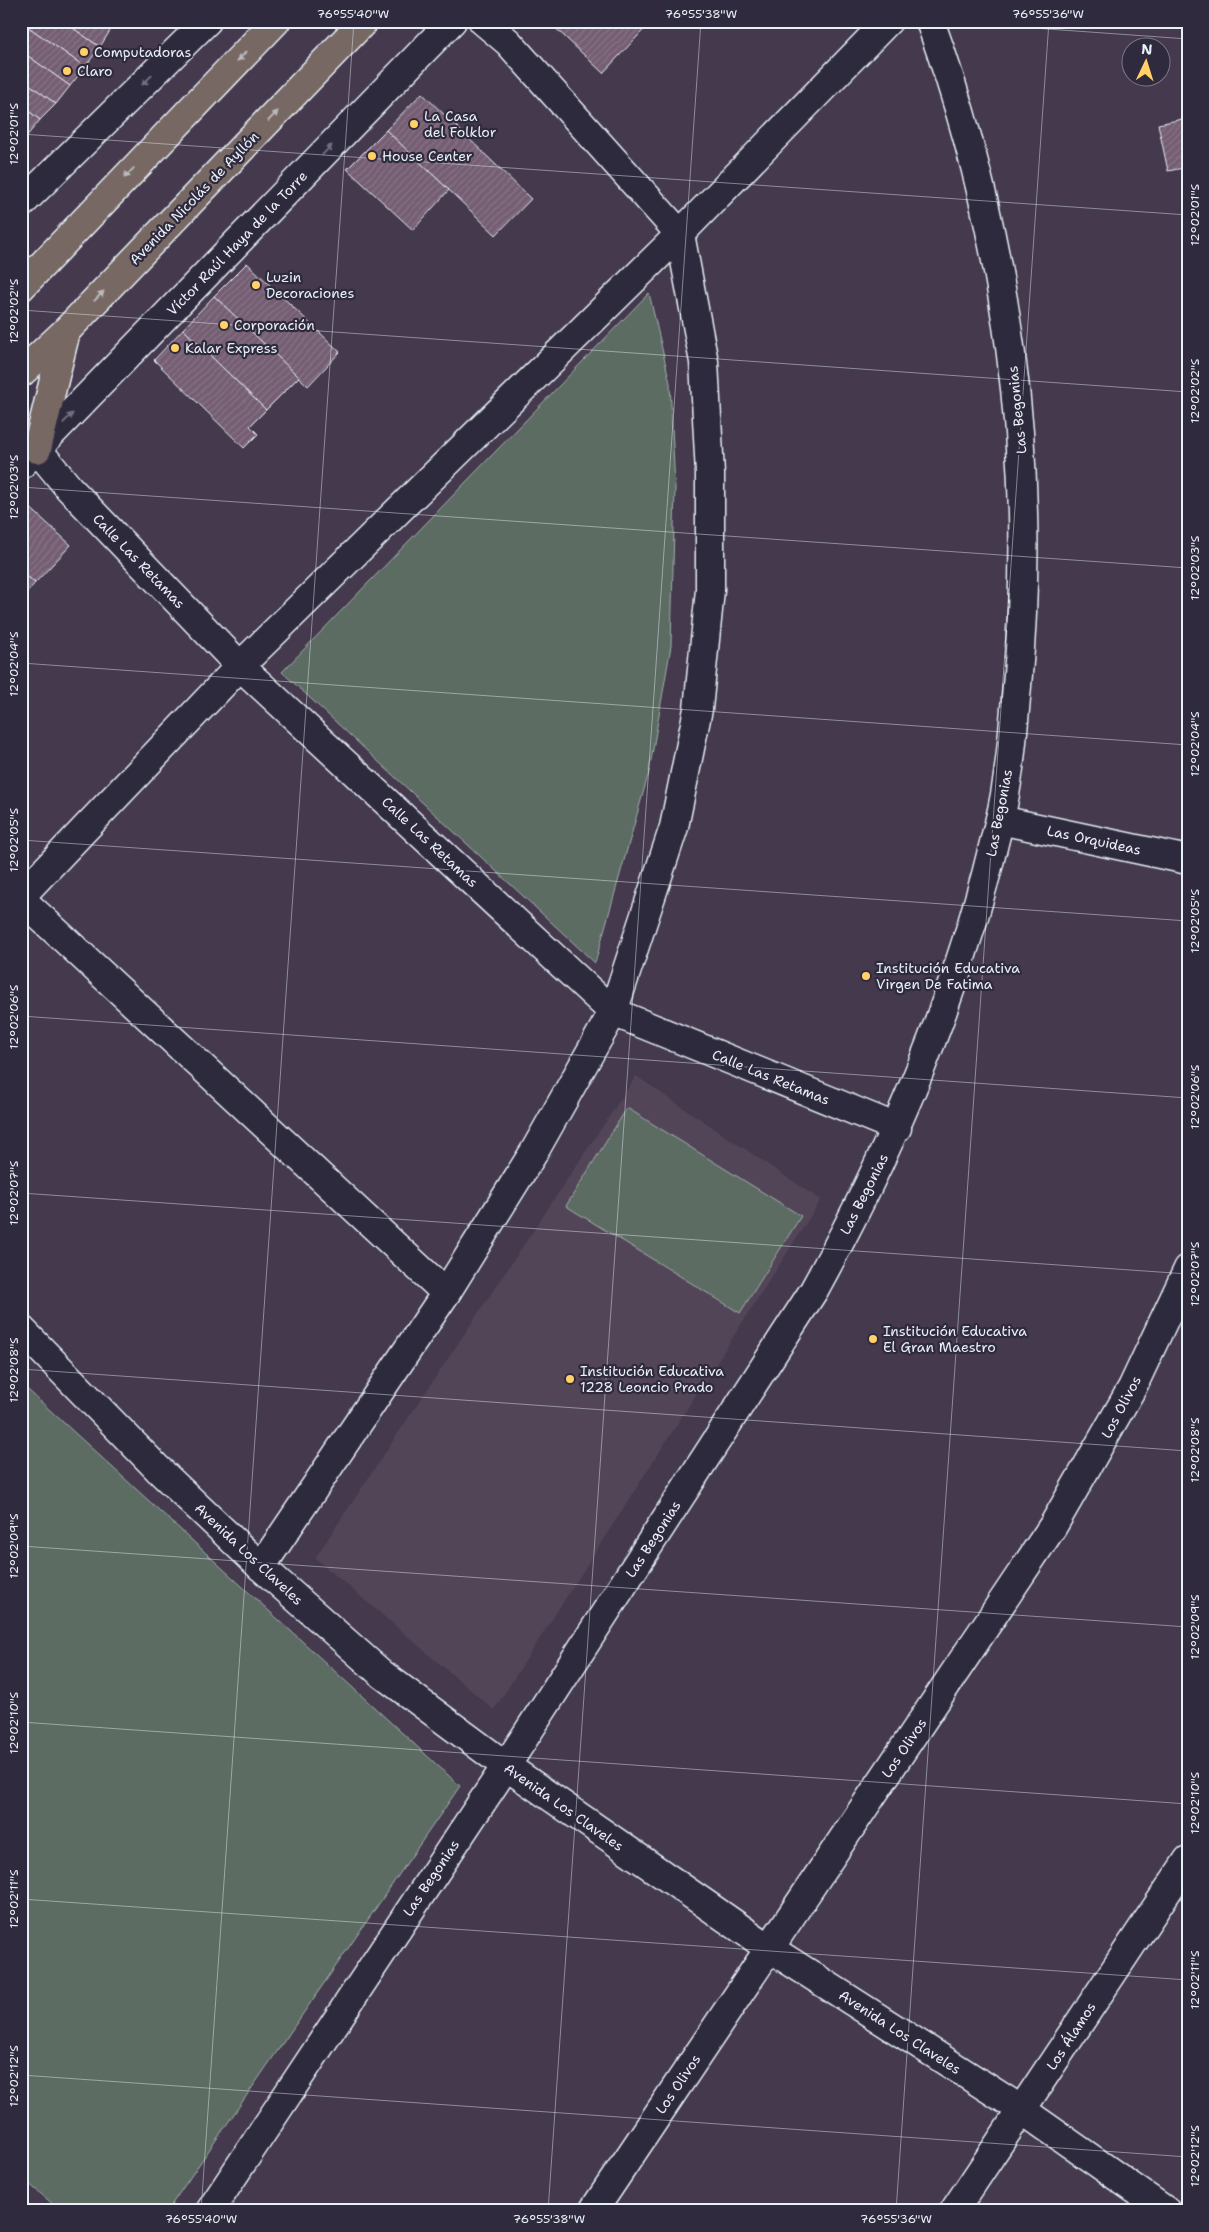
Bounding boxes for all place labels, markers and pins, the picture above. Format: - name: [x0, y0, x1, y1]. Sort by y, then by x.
- place label: Computadoras: [94, 43, 191, 61]
- marker: Computadoras: [78, 46, 90, 58]
- place label: Claro: [77, 62, 113, 80]
- marker: Claro: [61, 65, 73, 77]
- place label: La Casa del Folklor: [424, 107, 497, 141]
- marker: La Casa del Folklor: [408, 118, 420, 130]
- place label: House Center: [382, 147, 473, 165]
- marker: House Center: [366, 150, 378, 162]
- place label: Luzin Decoraciones: [266, 268, 354, 302]
- marker: Luzin Decoraciones: [250, 279, 262, 291]
- place label: Corporación: [234, 316, 315, 334]
- marker: Corporación: [218, 319, 230, 331]
- place label: Kalar Express: [185, 339, 277, 357]
- marker: Kalar Express: [169, 342, 181, 354]
- place label: Institución Educativa Virgen De Fatima: [876, 959, 1020, 993]
- marker: Institución Educativa Virgen De Fatima: [860, 970, 872, 982]
- place label: Institución Educativa El Gran Maestro: [883, 1322, 1027, 1356]
- marker: Institución Educativa El Gran Maestro: [867, 1333, 879, 1345]
- place label: Institución Educativa 1228 Leoncio Prado: [580, 1362, 724, 1396]
- marker: Institución Educativa 1228 Leoncio Prado: [564, 1373, 576, 1385]

